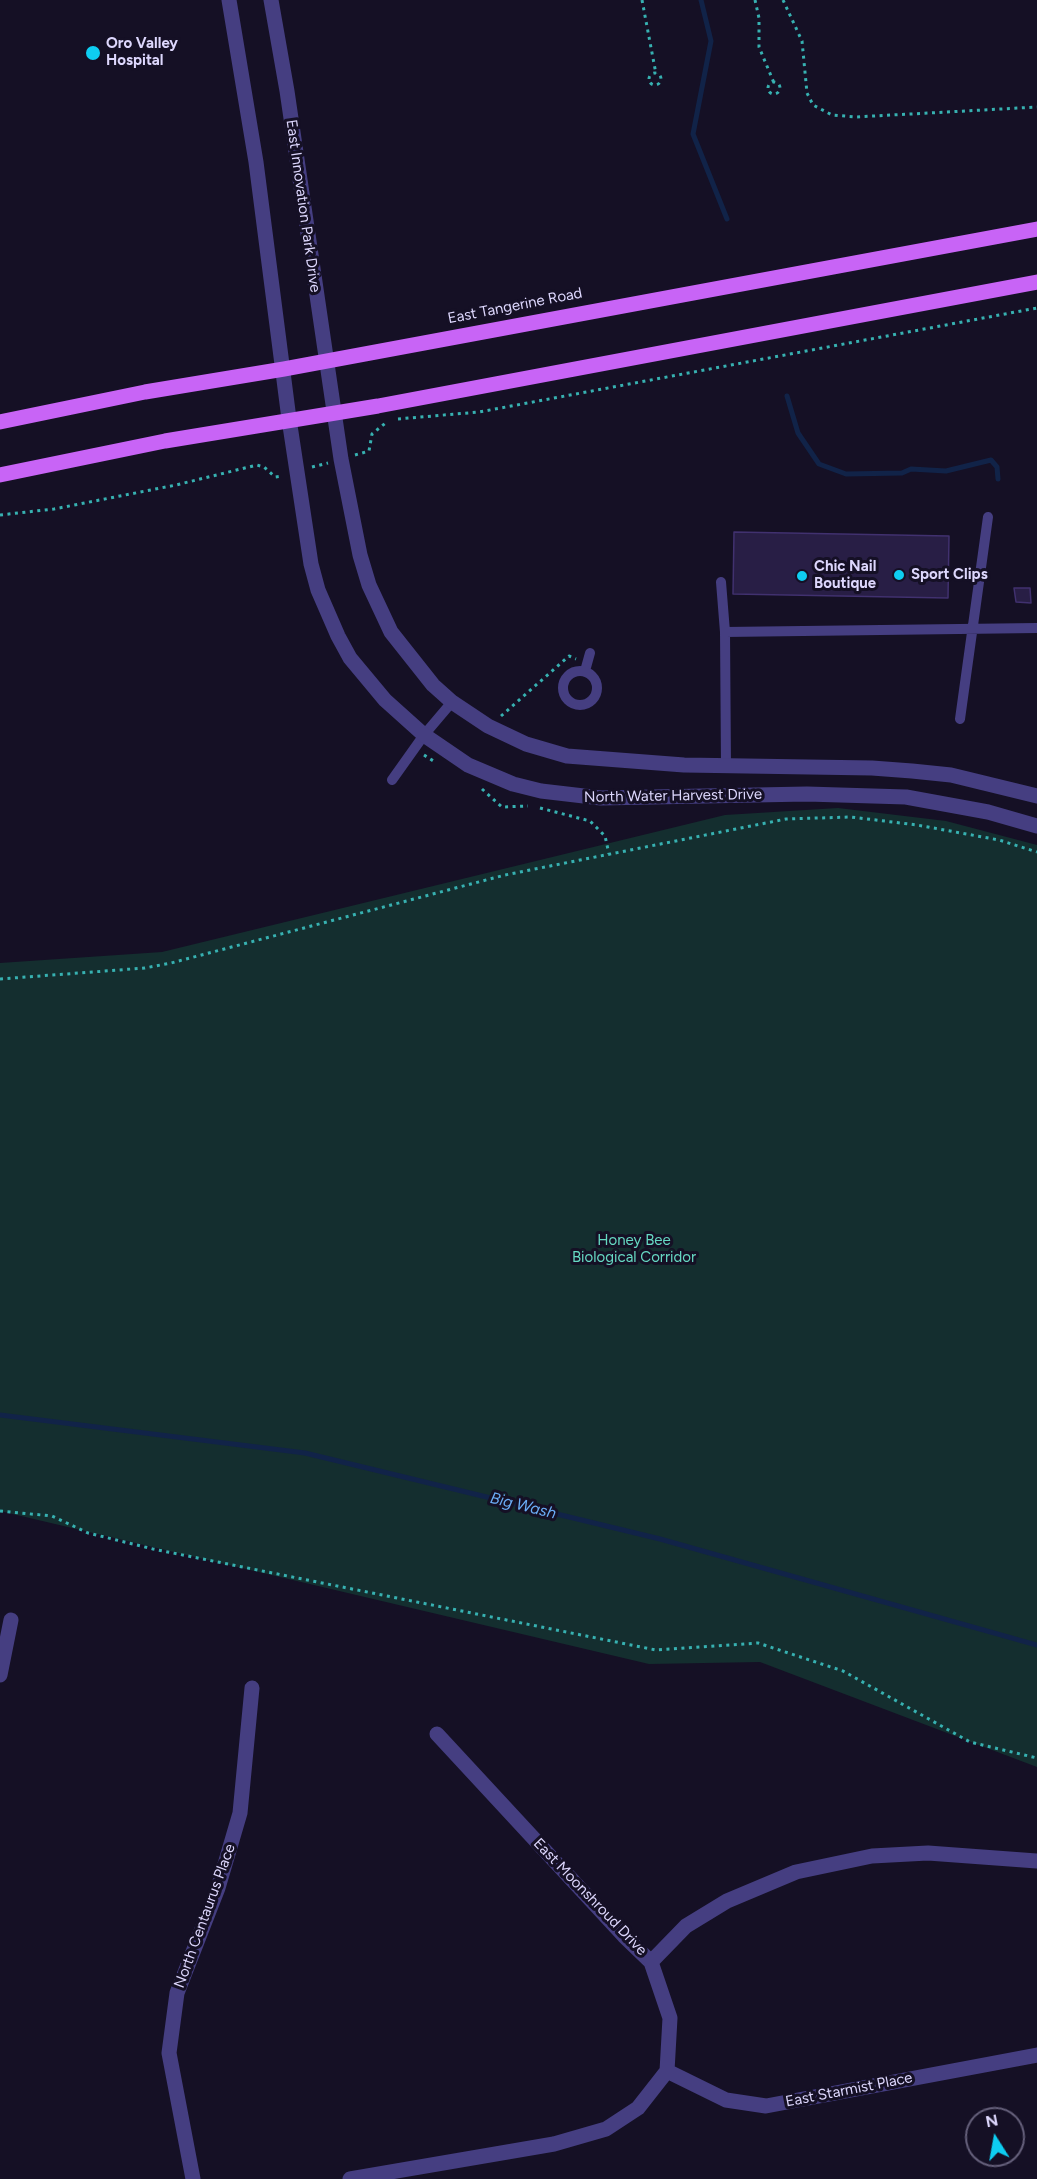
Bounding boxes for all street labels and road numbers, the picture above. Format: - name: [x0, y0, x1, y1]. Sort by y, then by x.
- street label: East Innovation Park Drive: [282, 118, 324, 294]
- street label: East Tangerine Road: [446, 284, 584, 328]
- street label: North Water Harvest Drive: [584, 785, 762, 807]
- street label: East Moonshroud Drive: [529, 1835, 651, 1959]
- street label: North Centaurus Place: [171, 1841, 239, 1991]
- street label: East Starmist Place: [784, 2069, 914, 2111]

